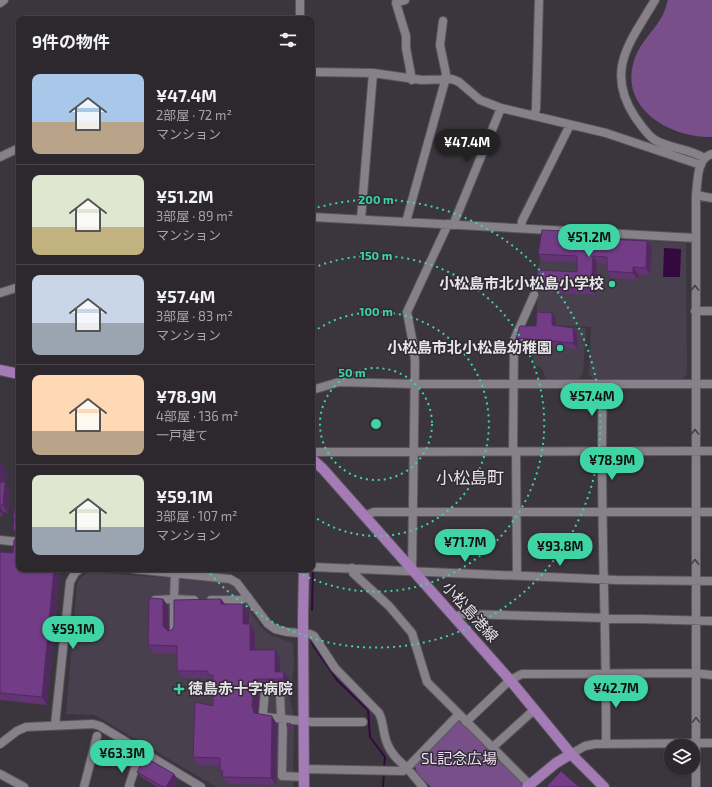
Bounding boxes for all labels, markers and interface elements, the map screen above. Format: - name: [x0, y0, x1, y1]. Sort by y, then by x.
- icon: filters: [277, 29, 299, 51]
- text: 9件の物件: [32, 31, 110, 51]
- text: ¥47.4M: [156, 85, 217, 105]
- icon: home: [64, 90, 112, 138]
- text: 2部屋 · 72 m²: [156, 107, 232, 123]
- text: マンション: [156, 126, 221, 142]
- pin: ¥47.4M: [434, 129, 500, 163]
- text: ¥47.4M: [444, 134, 490, 150]
- text: ¥51.2M: [156, 186, 214, 206]
- icon: home: [64, 191, 112, 239]
- text: 200 m: [358, 192, 394, 206]
- text: 3部屋 · 89 m²: [156, 208, 233, 224]
- pin: ¥51.2M: [556, 224, 622, 258]
- text: マンション: [156, 227, 221, 243]
- text: ¥51.2M: [567, 229, 611, 245]
- text: 150 m: [360, 248, 392, 262]
- place label: 小松島市北小松島小学校: [439, 274, 604, 292]
- marker: 小松島市北小松島小学校: [607, 279, 617, 289]
- one-way arrow: [691, 285, 699, 291]
- text: ¥57.4M: [156, 286, 215, 306]
- icon: home: [64, 291, 112, 339]
- text: 100 m: [359, 304, 393, 318]
- text: 3部屋 · 83 m²: [156, 308, 233, 324]
- text: マンション: [156, 327, 221, 343]
- place label: 小松島市北小松島幼稚園: [387, 338, 552, 356]
- marker: 小松島市北小松島幼稚園: [555, 343, 565, 353]
- text: 50 m: [338, 365, 366, 379]
- pin: ¥57.4M: [559, 383, 625, 417]
- text: ¥78.9M: [156, 386, 217, 406]
- text: ¥57.4M: [569, 388, 615, 404]
- icon: home: [64, 391, 112, 439]
- text: 4部屋 · 136 m²: [156, 408, 238, 424]
- centre of rings: [369, 417, 383, 431]
- text: 一戸建て: [156, 427, 208, 443]
- one-way arrow: [691, 429, 699, 435]
- pin: ¥78.9M: [579, 447, 645, 481]
- text: ¥78.9M: [589, 452, 635, 468]
- district label: 小松島町: [436, 467, 504, 487]
- text: ¥59.1M: [156, 486, 213, 506]
- icon: home: [64, 491, 112, 539]
- text: 3部屋 · 107 m²: [156, 508, 237, 524]
- text: マンション: [156, 527, 221, 543]
- pin: ¥71.7M: [432, 529, 498, 563]
- pin: ¥93.8M: [527, 533, 593, 567]
- text: ¥71.7M: [444, 534, 486, 550]
- text: ¥93.8M: [537, 538, 583, 554]
- one-way arrow: [691, 559, 699, 565]
- street label: 小松島港線: [439, 577, 503, 645]
- pin: ¥59.1M: [40, 616, 106, 650]
- text: ¥59.1M: [51, 621, 95, 637]
- pin: ¥42.7M: [583, 675, 649, 709]
- place label: 徳島赤十字病院: [188, 679, 293, 697]
- text: ¥42.7M: [593, 680, 639, 696]
- marker: 徳島赤十字病院: [173, 683, 185, 695]
- one-way arrow: [691, 717, 700, 723]
- map controls: [664, 739, 700, 775]
- button: layers: [664, 739, 700, 775]
- pin: ¥63.3M: [89, 740, 155, 774]
- text: ¥63.3M: [99, 745, 145, 761]
- park label: SL記念広場: [421, 749, 497, 767]

